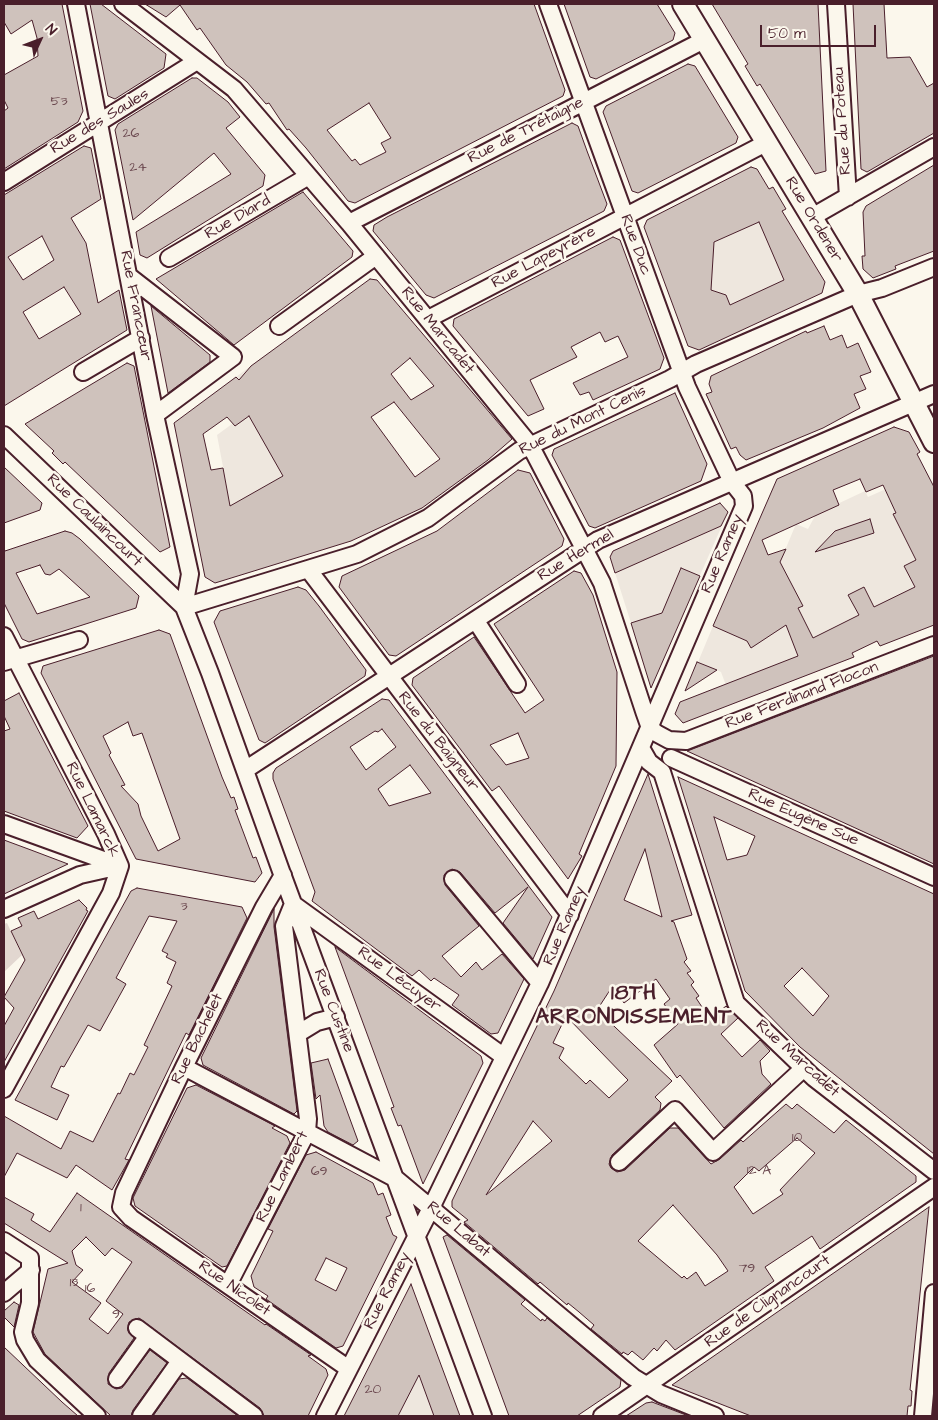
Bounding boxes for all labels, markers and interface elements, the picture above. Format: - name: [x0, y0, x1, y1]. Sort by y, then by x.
- north arrow: [15, 15, 65, 65]
- scale bar: [763, 15, 879, 47]
- text: N: [41, 20, 61, 40]
- text: 50 m: [768, 23, 806, 44]
- street label: Rue du Poteau: [830, 67, 856, 175]
- street label: Rue des Saules: [47, 85, 153, 159]
- house number: 53: [50, 94, 68, 110]
- street label: Rue de Trétaigne: [465, 94, 587, 168]
- house number: 26: [123, 126, 139, 142]
- house number: 24: [129, 160, 147, 176]
- street label: Rue Ordener: [780, 174, 846, 266]
- street label: Rue Diard: [202, 192, 274, 244]
- street label: Rue Duc: [615, 212, 655, 278]
- street label: Rue Lapeyrère: [489, 222, 599, 294]
- street label: Rue Francœur: [115, 249, 155, 363]
- street label: Rue Marcadet: [396, 284, 478, 378]
- street label: Rue du Mont Cenis: [516, 382, 650, 460]
- street label: Rue Caulaincourt: [42, 470, 146, 572]
- street label: Rue Ramey: [698, 512, 748, 596]
- street label: Rue Hermel: [534, 526, 618, 586]
- street label: Rue Ferdinand Flocon: [723, 658, 881, 734]
- street label: Rue du Baigneur: [393, 688, 483, 796]
- street label: Rue Lamarck: [61, 759, 123, 861]
- street label: Rue Eugène Sue: [745, 785, 861, 851]
- street label: Rue Ramey: [540, 884, 590, 968]
- house number: 3: [180, 899, 188, 915]
- street label: Rue Lécuyer: [353, 943, 445, 1017]
- street label: Rue Custine: [308, 967, 358, 1055]
- district label: 18TH ARRONDISSEMENT: [534, 982, 734, 1032]
- street label: Rue Bachelet: [168, 991, 228, 1087]
- street label: Rue Marcadet: [751, 1016, 843, 1102]
- street label: Rue Lambert: [253, 1128, 313, 1226]
- house number: 10: [792, 1130, 802, 1146]
- house number: 12 A: [747, 1163, 771, 1179]
- house number: 69: [311, 1164, 327, 1180]
- street label: Rue Labat: [422, 1198, 494, 1262]
- house number: 1: [80, 1200, 82, 1216]
- street label: Rue Ramey: [360, 1249, 416, 1333]
- street label: Rue de Clignancourt: [701, 1251, 835, 1353]
- street label: Rue Nicolet: [194, 1257, 274, 1321]
- house number: 79: [739, 1261, 755, 1277]
- house number: 13: [70, 1275, 78, 1291]
- house number: 16: [85, 1281, 95, 1297]
- house number: 9: [112, 1307, 120, 1323]
- house number: 20: [365, 1382, 381, 1398]

